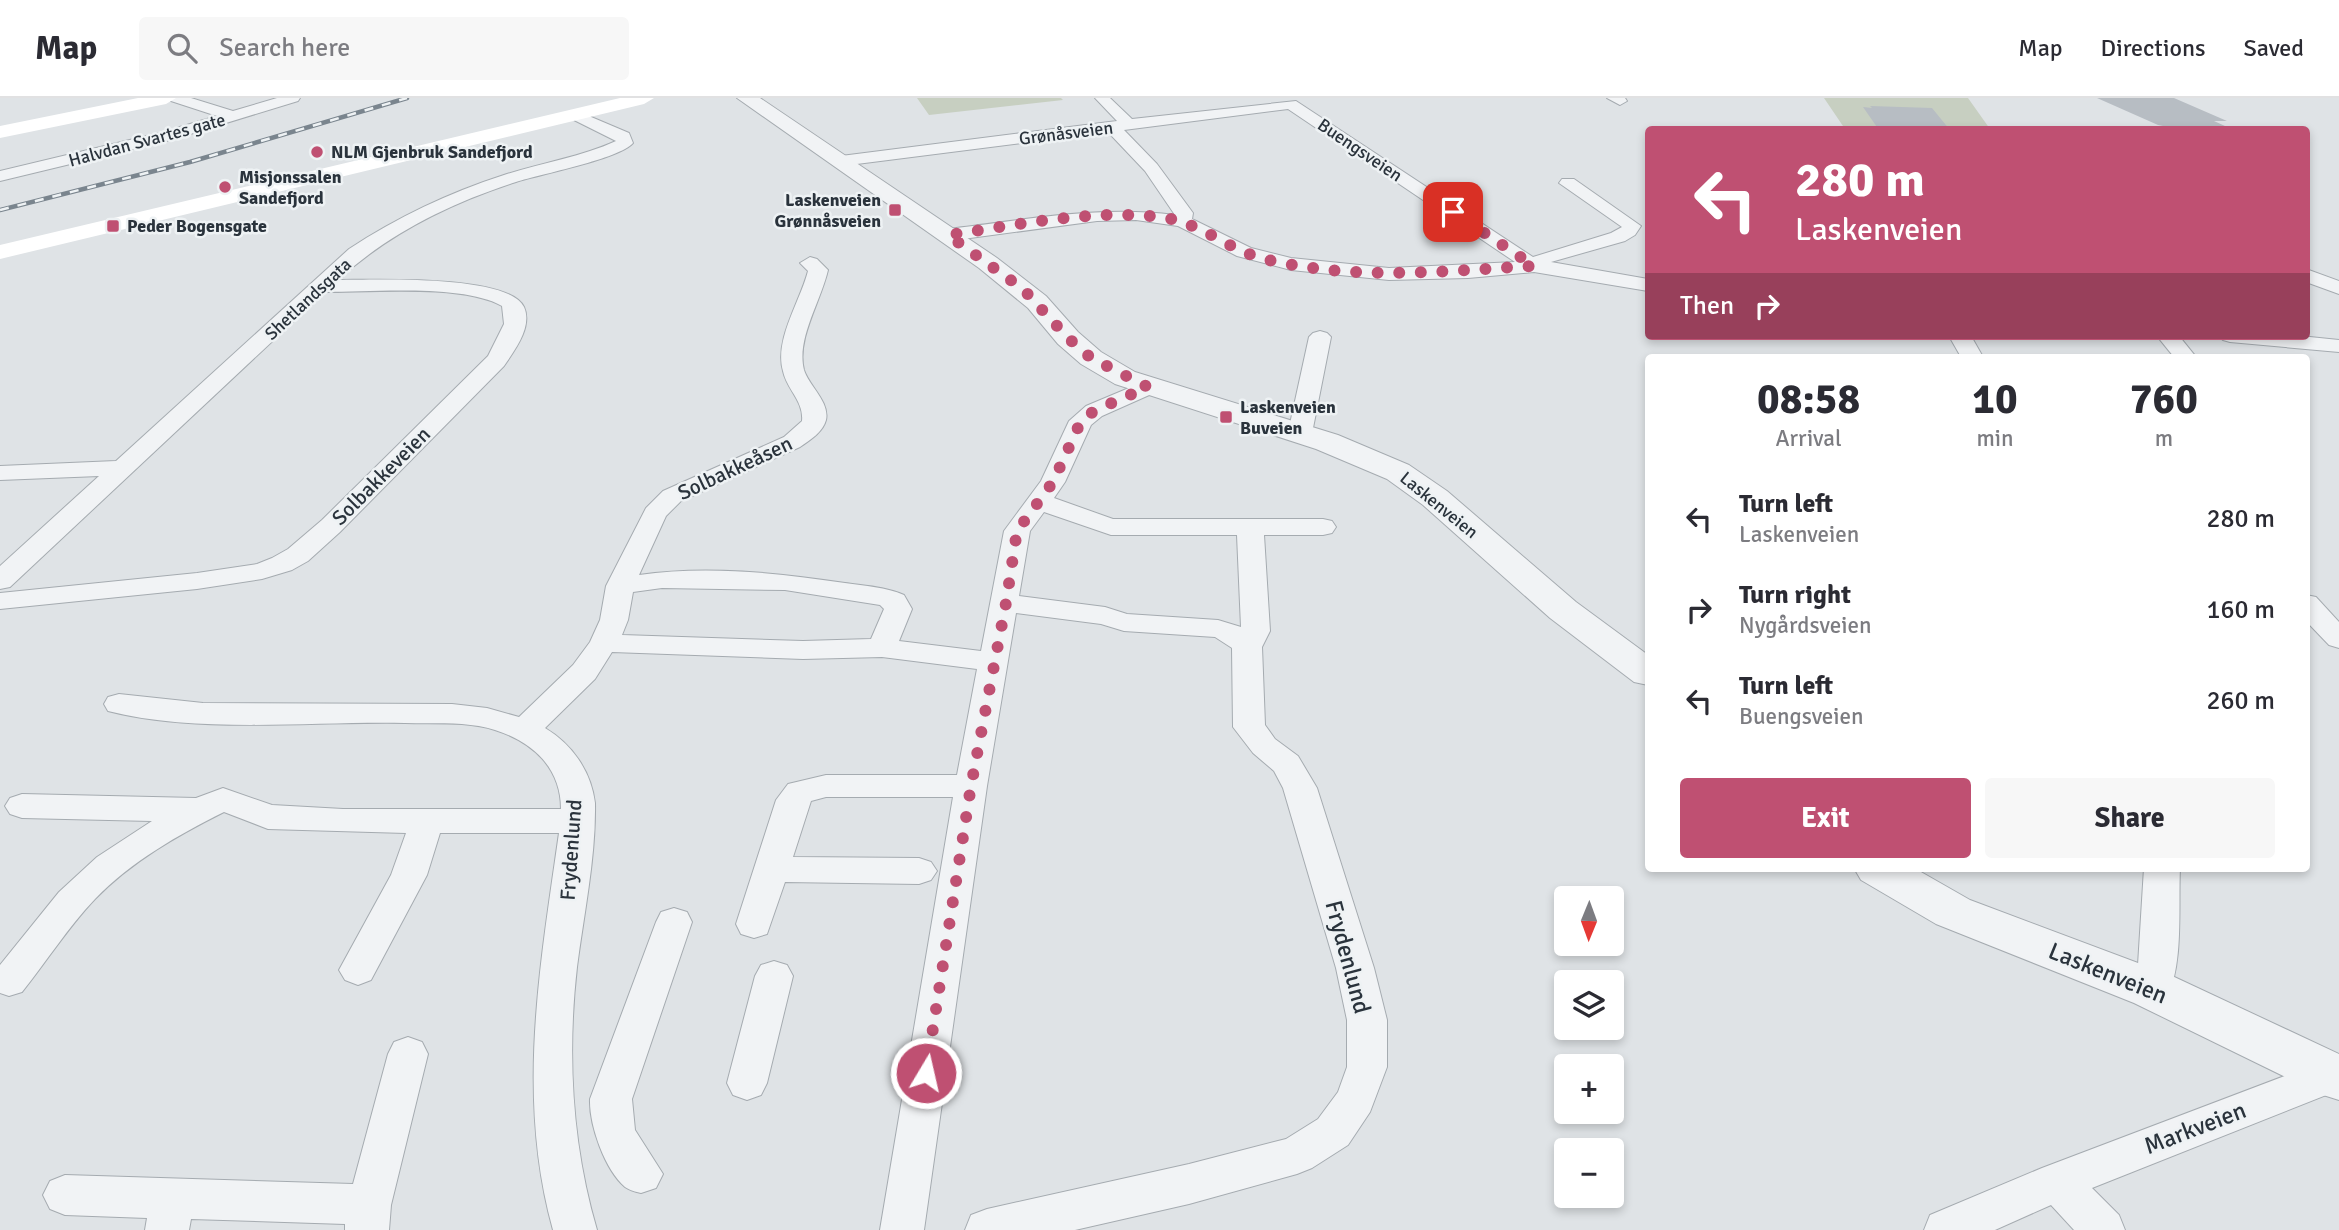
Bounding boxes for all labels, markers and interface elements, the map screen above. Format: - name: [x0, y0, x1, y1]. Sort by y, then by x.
- search box: [139, 17, 629, 80]
- text: Map: [35, 28, 97, 69]
- icon: search: [163, 29, 201, 67]
- text: Search here: [219, 32, 350, 64]
- text: Map: [2018, 33, 2063, 63]
- text: Directions: [2101, 33, 2206, 63]
- text: Saved: [2244, 33, 2304, 63]
- street label: Halvdan Svartes gate: [66, 108, 228, 172]
- street label: Buengsveien: [1313, 114, 1407, 186]
- street label: Grønåsveien: [1018, 116, 1114, 150]
- place label: NLM Gjenbruk Sandefjord: [331, 141, 533, 163]
- marker: NLM Gjenbruk Sandefjord: [309, 144, 325, 160]
- text: 280 m: [1795, 150, 1925, 210]
- icon: left: [1680, 154, 1771, 245]
- place label: Misjonssalen Sandefjord: [239, 166, 342, 209]
- marker: Misjonssalen Sandefjord: [217, 179, 233, 195]
- pin: [1423, 182, 1483, 242]
- place label: Laskenveien Grønnåsveien: [774, 189, 881, 232]
- icon: arrive: [1434, 193, 1472, 231]
- marker: Laskenveien Grønnåsveien: [887, 202, 903, 218]
- text: Laskenveien: [1795, 210, 1962, 249]
- place label: Peder Bogensgate: [127, 215, 267, 237]
- marker: Peder Bogensgate: [105, 218, 121, 234]
- street label: Shetlandsgata: [260, 253, 356, 345]
- icon: right: [1748, 287, 1786, 325]
- text: Then: [1680, 290, 1734, 322]
- text: 08:58: [1757, 374, 1860, 425]
- text: 10: [1972, 374, 2018, 425]
- text: 760: [2130, 374, 2198, 425]
- place label: Laskenveien Buveien: [1240, 396, 1336, 439]
- marker: Laskenveien Buveien: [1218, 409, 1234, 425]
- street label: Solbakkeveien: [326, 421, 436, 531]
- text: Arrival: [1776, 424, 1842, 453]
- text: min: [1976, 424, 2014, 453]
- text: m: [2155, 424, 2173, 453]
- street label: Solbakkeåsen: [674, 430, 796, 506]
- street label: Laskenveien: [1395, 467, 1483, 543]
- text: Turn left: [1739, 488, 1833, 520]
- icon: left: [1680, 500, 1718, 538]
- text: 280 m: [2206, 503, 2275, 535]
- text: Laskenveien: [1739, 520, 1859, 549]
- text: Turn right: [1739, 579, 1851, 611]
- icon: right: [1680, 591, 1718, 629]
- text: 160 m: [2206, 594, 2275, 626]
- text: Nygårdsveien: [1739, 611, 1871, 640]
- text: Turn left: [1739, 670, 1833, 702]
- icon: left: [1680, 682, 1718, 720]
- text: 260 m: [2206, 685, 2275, 717]
- text: Buengsveien: [1739, 702, 1864, 731]
- button: Exit: [1680, 778, 1971, 858]
- button: Share: [1985, 778, 2275, 858]
- street label: Frydenlund: [554, 798, 588, 902]
- north arrow: [1554, 886, 1624, 956]
- map controls: [1554, 886, 1624, 1208]
- street label: Frydenlund: [1318, 897, 1378, 1017]
- street label: Laskenveien: [2044, 936, 2172, 1010]
- button: layers: [1554, 970, 1624, 1040]
- position arrow: [889, 1036, 963, 1110]
- button: +: [1554, 1054, 1624, 1124]
- street label: Markveien: [2140, 1095, 2250, 1161]
- button: −: [1554, 1138, 1624, 1208]

